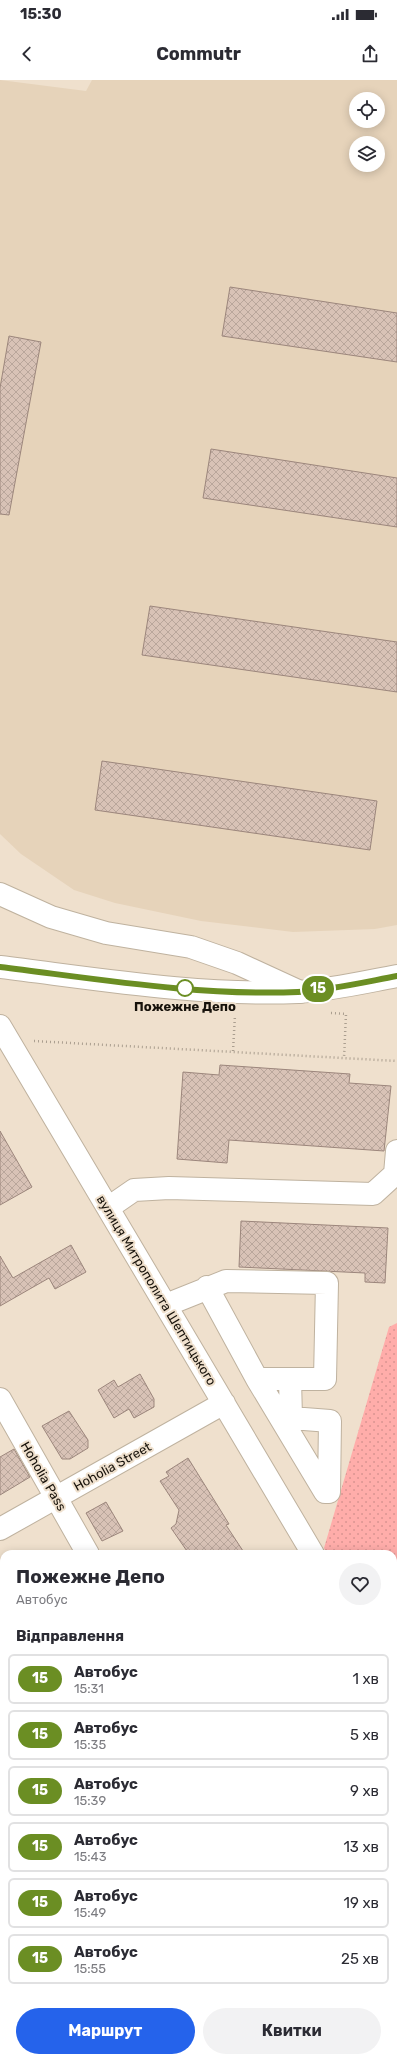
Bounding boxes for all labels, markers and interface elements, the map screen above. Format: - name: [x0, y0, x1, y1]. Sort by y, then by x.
- text: 15:30: [20, 5, 62, 23]
- icon: back: [16, 43, 38, 65]
- text: Commutr: [156, 43, 241, 65]
- icon: share: [359, 43, 381, 65]
- map controls: [349, 92, 385, 172]
- button: locate: [349, 92, 385, 128]
- button: layers: [349, 136, 385, 172]
- line badge: 15: [300, 976, 336, 1002]
- marker: Пожежне Депо: [176, 979, 194, 997]
- text: 15: [310, 980, 326, 997]
- place label: Пожежне Депо: [134, 999, 236, 1014]
- street label: вулиця Митрополита Шептицького: [94, 1193, 219, 1388]
- street label: Hoholia Pass: [18, 1439, 70, 1514]
- street label: Hoholia Street: [71, 1439, 154, 1494]
- button: heart: [339, 1563, 381, 1605]
- text: Пожежне Депо: [16, 1565, 165, 1588]
- text: Автобус: [16, 1592, 68, 1607]
- text: Відправлення: [16, 1627, 124, 1645]
- text: Автобус: [74, 1663, 138, 1681]
- text: 15: [32, 1670, 48, 1687]
- text: 1 хв: [352, 1670, 379, 1688]
- text: 15:31: [74, 1681, 104, 1696]
- text: Автобус: [74, 1719, 138, 1737]
- text: 15: [32, 1726, 48, 1743]
- text: 5 хв: [350, 1726, 379, 1744]
- text: 15:35: [74, 1737, 106, 1752]
- text: Автобус: [74, 1775, 138, 1793]
- text: 15: [32, 1782, 48, 1799]
- text: 9 хв: [350, 1782, 379, 1800]
- text: 15:39: [74, 1793, 106, 1808]
- text: Автобус: [74, 1831, 138, 1849]
- text: 15: [32, 1838, 48, 1855]
- text: 13 хв: [343, 1838, 379, 1856]
- text: 15:43: [74, 1849, 107, 1864]
- text: Автобус: [74, 1887, 138, 1905]
- text: 15: [32, 1894, 48, 1911]
- text: 19 хв: [344, 1894, 379, 1912]
- text: 15:49: [74, 1905, 106, 1920]
- text: Автобус: [74, 1943, 138, 1961]
- text: 15: [32, 1950, 48, 1967]
- text: 25 хв: [341, 1950, 379, 1968]
- text: 15:55: [74, 1961, 106, 1976]
- button: Маршрут: [16, 2008, 195, 2054]
- button: Квитки: [203, 2008, 381, 2054]

